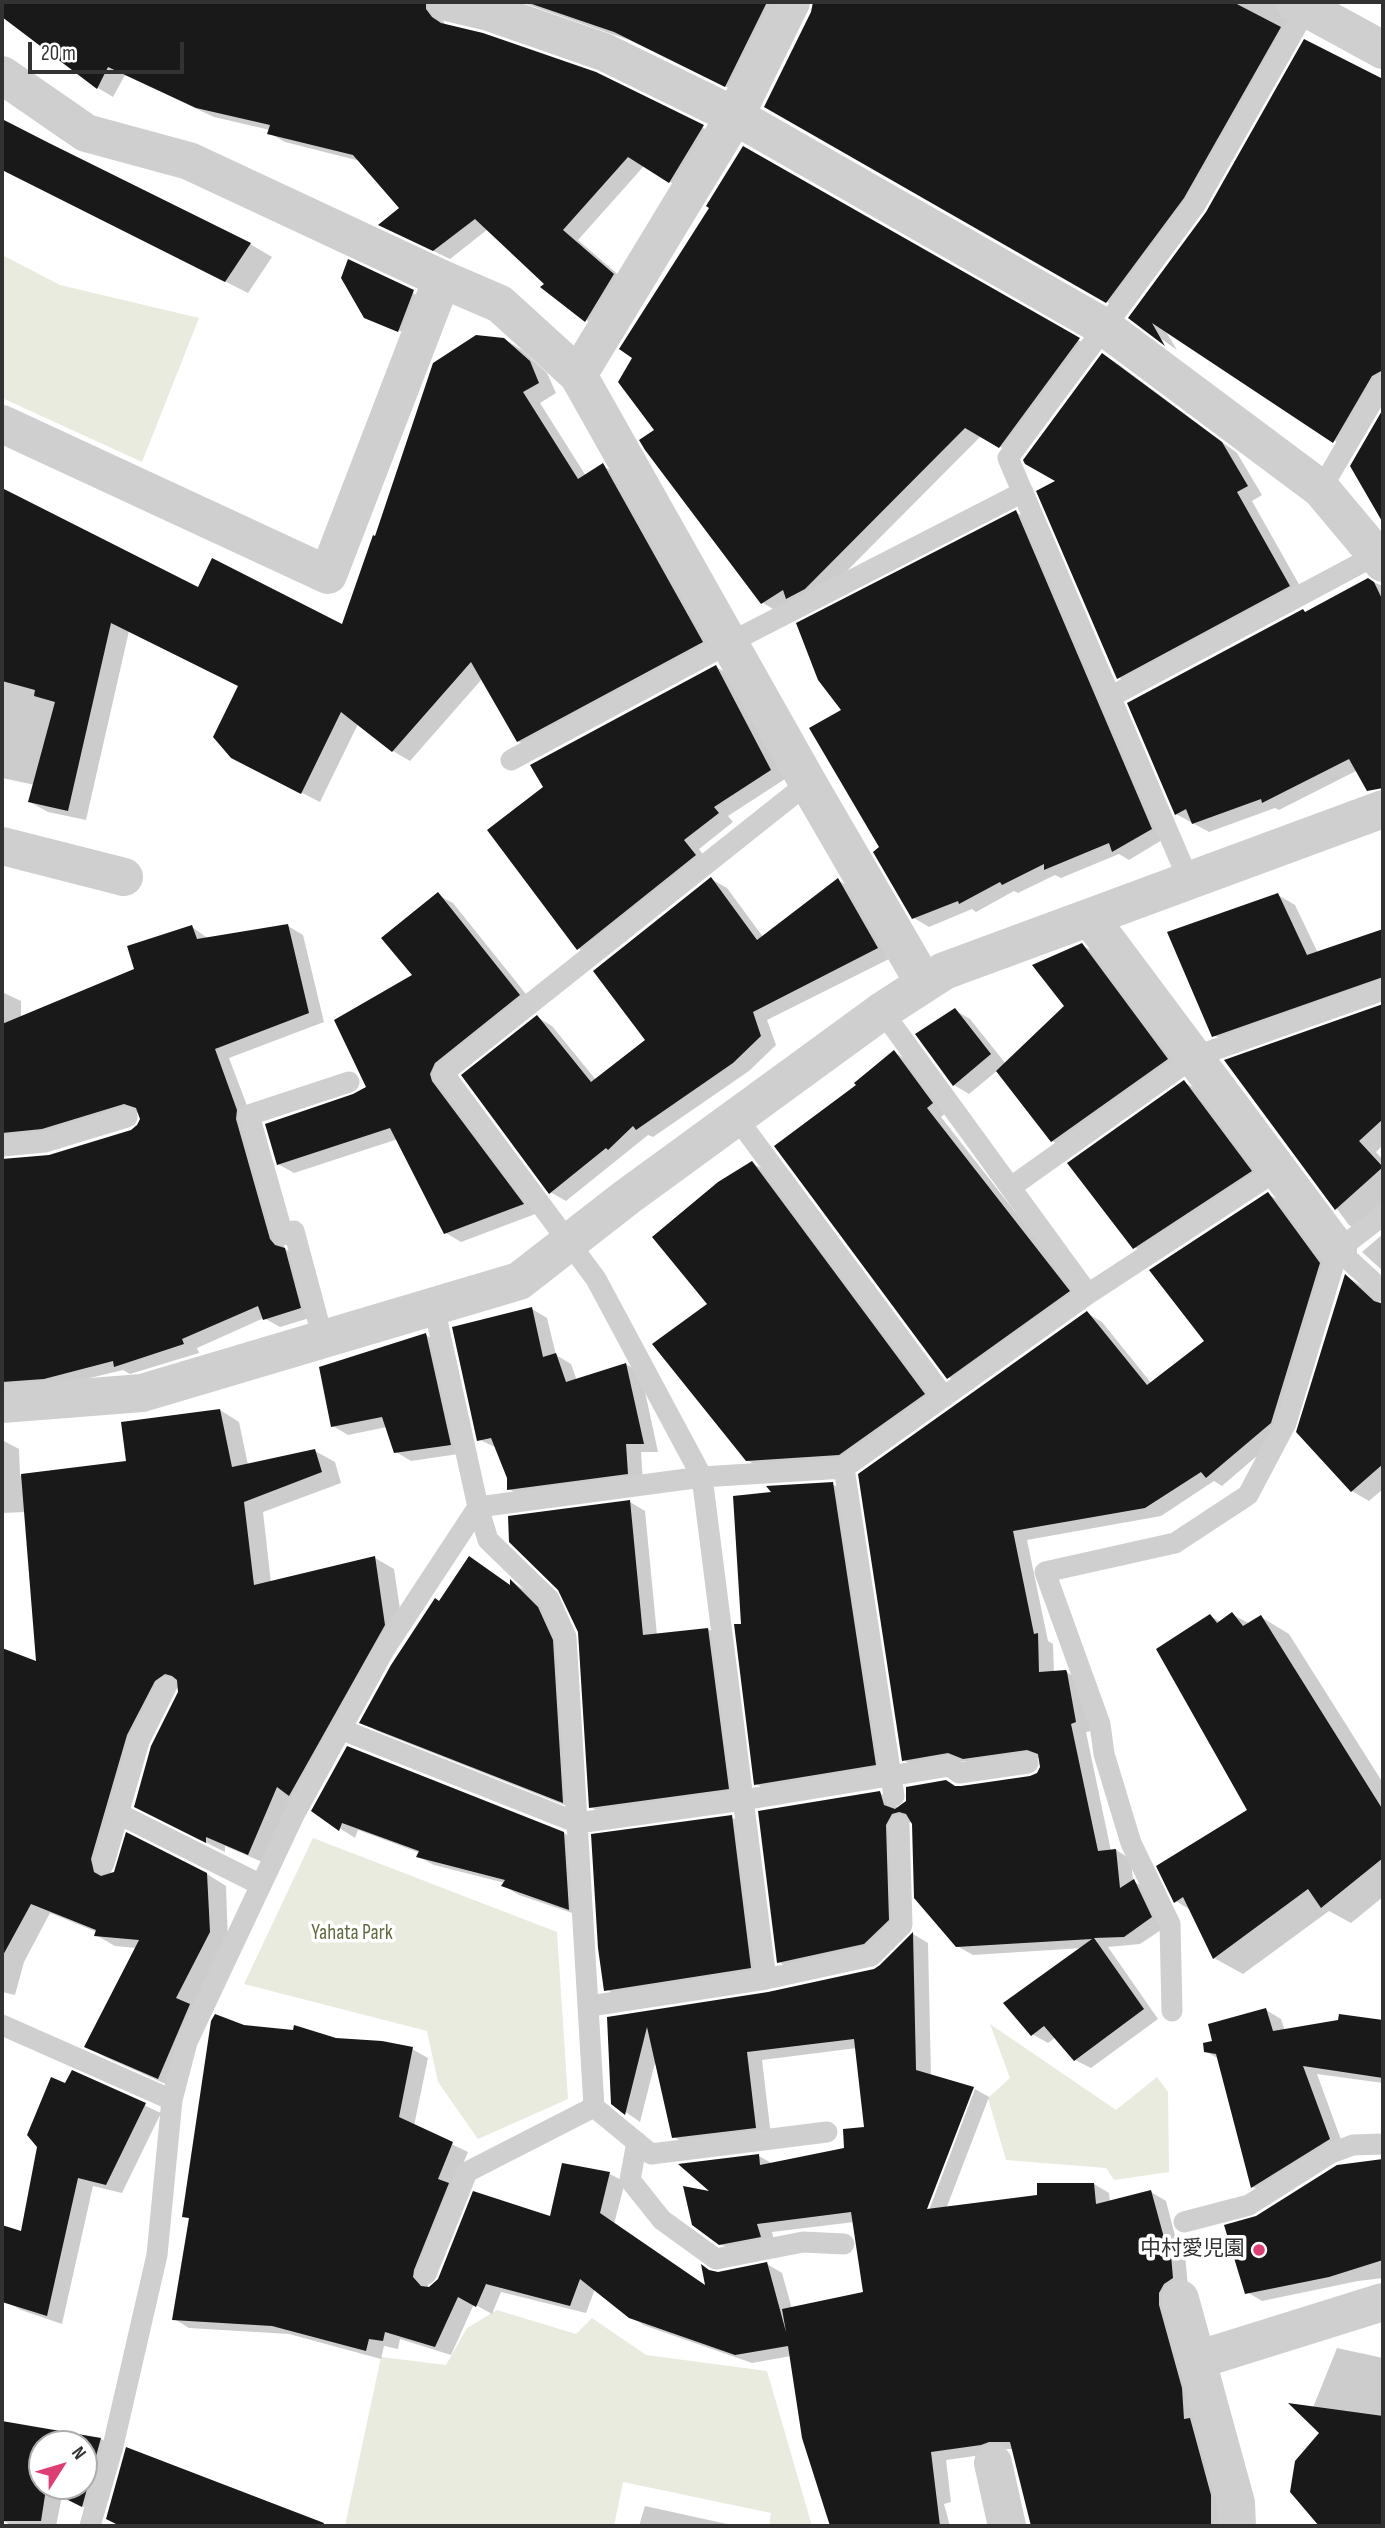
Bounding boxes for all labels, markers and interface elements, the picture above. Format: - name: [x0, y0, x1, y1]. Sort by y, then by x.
- scale bar: [32, 28, 187, 72]
- text: 20 m: [41, 41, 76, 66]
- park label: Yahata Park: [311, 1921, 393, 1947]
- place label: 中村愛児園: [1140, 2237, 1245, 2263]
- marker: 中村愛児園: [1251, 2242, 1267, 2258]
- north arrow: [28, 2430, 98, 2500]
- text: N: [66, 2442, 91, 2464]

